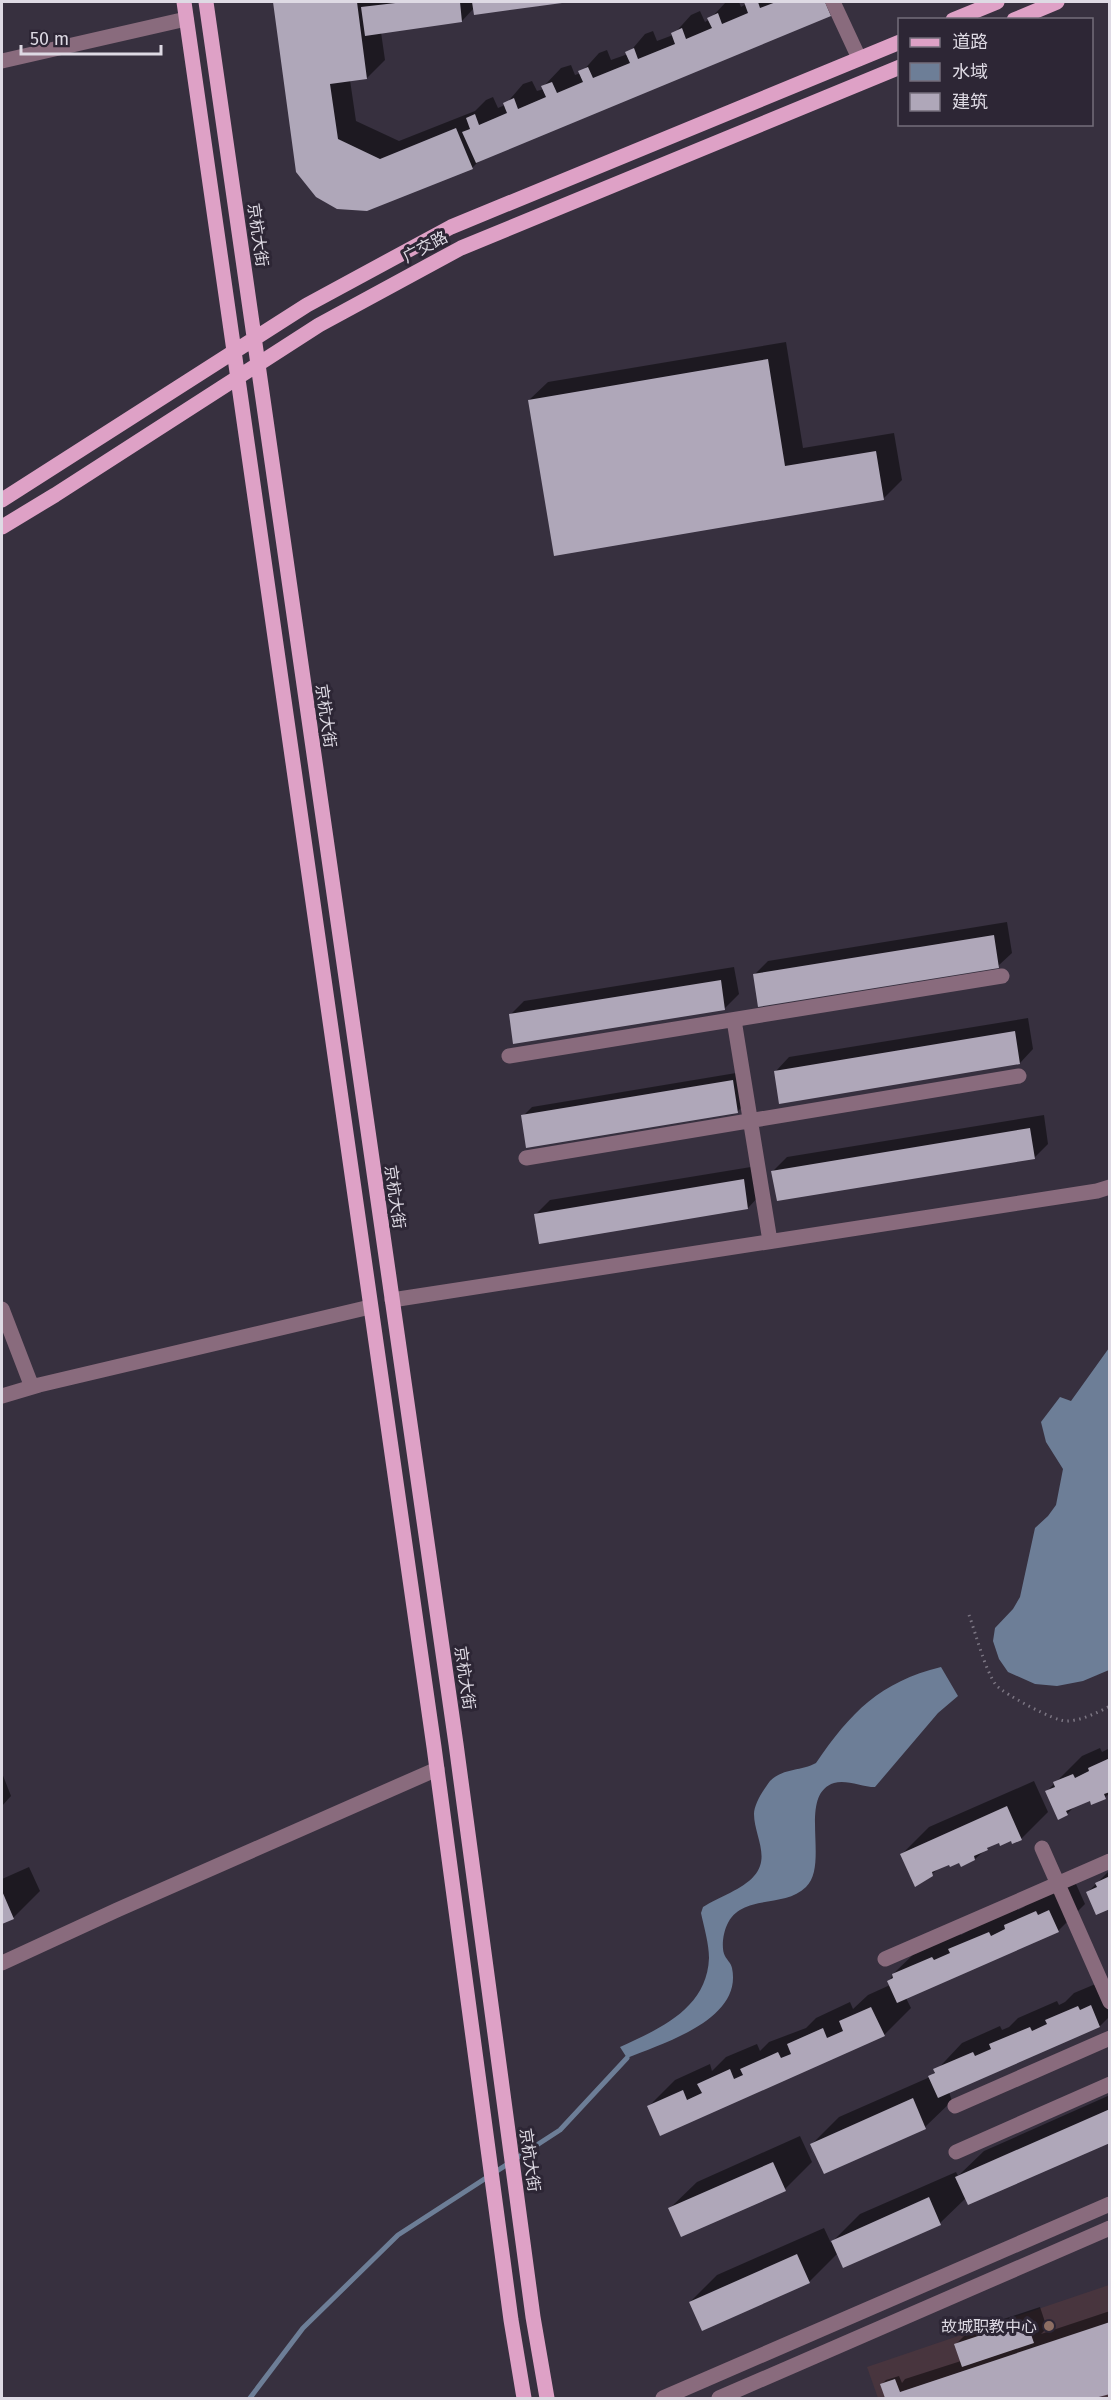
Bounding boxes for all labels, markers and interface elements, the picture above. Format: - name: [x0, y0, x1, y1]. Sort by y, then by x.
- scale bar: [21, 18, 160, 56]
- legend: [898, 18, 1093, 126]
- text: 50 m: [30, 28, 69, 50]
- text: 道路: [952, 31, 988, 53]
- text: 水域: [952, 61, 988, 83]
- text: 建筑: [952, 91, 988, 113]
- street label: 京杭大街: [244, 202, 272, 268]
- street label: 广交路: [399, 227, 451, 267]
- street label: 京杭大街: [312, 683, 340, 749]
- street label: 京杭大街: [381, 1164, 409, 1230]
- street label: 京杭大街: [451, 1645, 479, 1711]
- street label: 京杭大街: [516, 2127, 544, 2193]
- place label: 故城职教中心: [941, 2317, 1037, 2336]
- marker: 故城职教中心: [1042, 2319, 1056, 2333]

